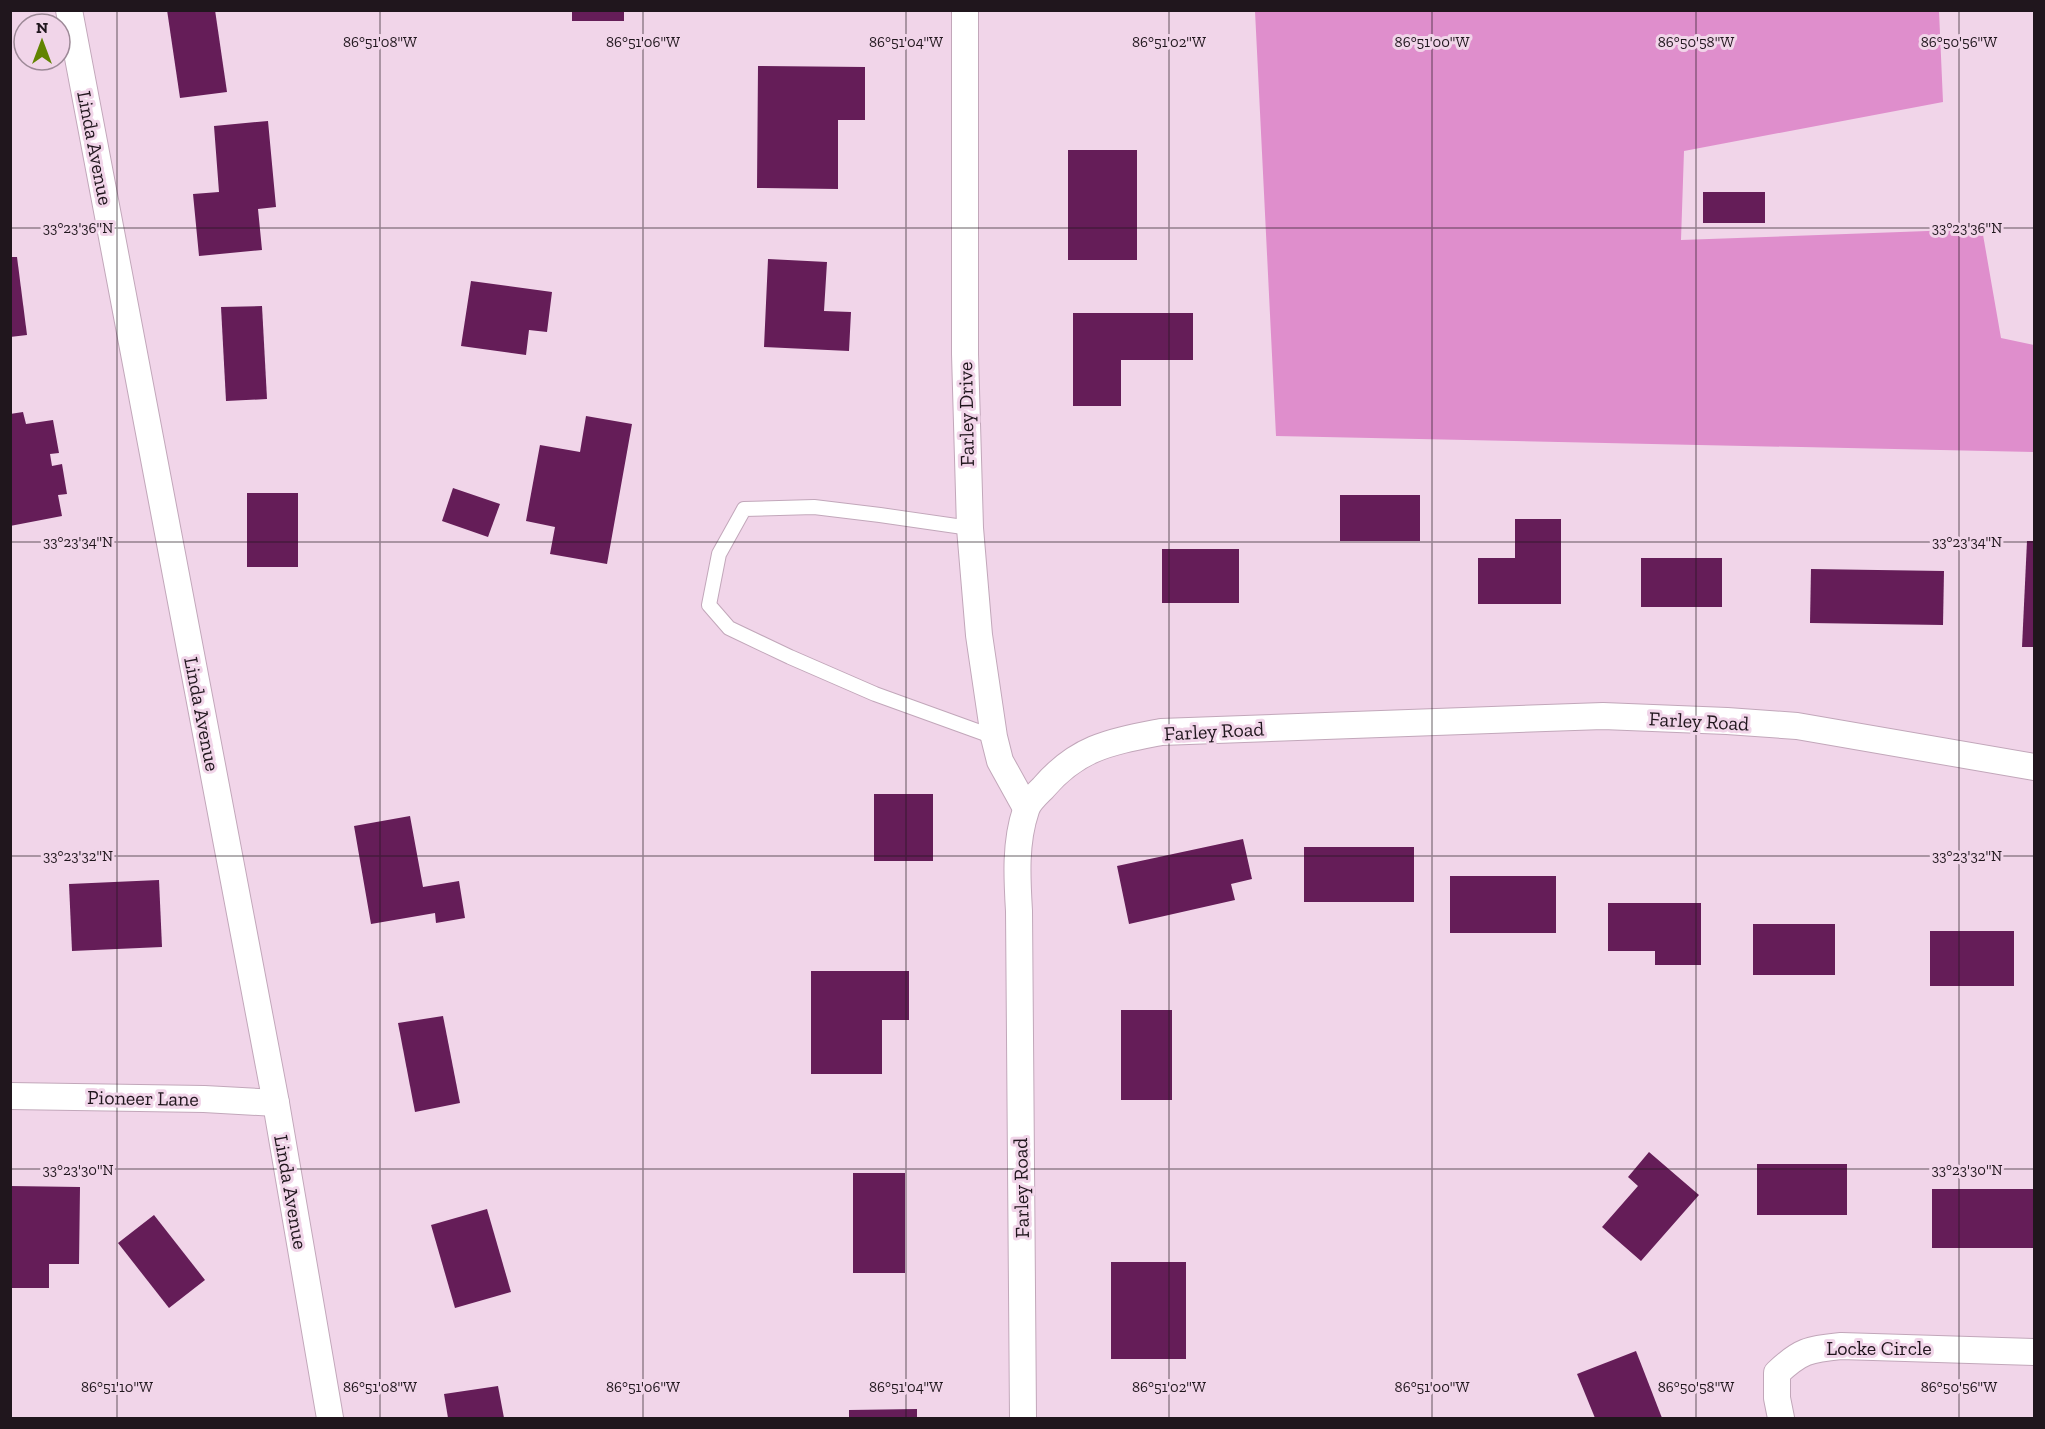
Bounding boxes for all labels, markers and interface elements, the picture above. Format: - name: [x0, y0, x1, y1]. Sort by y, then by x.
- north arrow: [12, 12, 72, 72]
- text: N: [36, 18, 48, 37]
- text: 86°51'08"W: [343, 33, 417, 51]
- text: 86°51'06"W: [606, 33, 680, 51]
- text: 86°51'04"W: [869, 33, 943, 51]
- text: 86°51'02"W: [1132, 33, 1206, 51]
- text: 86°51'00"W: [1395, 33, 1469, 51]
- text: 86°50'58"W: [1658, 33, 1734, 51]
- text: 86°50'56"W: [1921, 33, 1997, 51]
- street label: Linda Avenue: [72, 89, 118, 207]
- text: 33°23'36"N: [43, 219, 113, 237]
- text: 33°23'36"N: [1932, 219, 2002, 237]
- street label: Farley Drive: [953, 362, 979, 466]
- text: 33°23'34"N: [43, 533, 113, 551]
- text: 33°23'34"N: [1932, 533, 2002, 551]
- street label: Linda Avenue: [179, 655, 225, 773]
- street label: Farley Road: [1648, 706, 1750, 736]
- street label: Farley Road: [1163, 716, 1265, 746]
- text: 33°23'32"N: [43, 847, 113, 865]
- text: 33°23'32"N: [1932, 847, 2002, 865]
- street label: Pioneer Lane: [87, 1085, 199, 1111]
- street label: Linda Avenue: [269, 1133, 313, 1251]
- street label: Farley Road: [1008, 1138, 1034, 1238]
- text: 33°23'30"N: [42, 1161, 114, 1179]
- text: 33°23'30"N: [1931, 1161, 2003, 1179]
- street label: Locke Circle: [1826, 1336, 1932, 1360]
- text: 86°51'10"W: [81, 1378, 153, 1396]
- text: 86°51'08"W: [343, 1378, 417, 1396]
- text: 86°51'06"W: [606, 1378, 680, 1396]
- text: 86°51'04"W: [869, 1378, 943, 1396]
- text: 86°51'02"W: [1132, 1378, 1206, 1396]
- text: 86°51'00"W: [1395, 1378, 1469, 1396]
- text: 86°50'58"W: [1658, 1378, 1734, 1396]
- text: 86°50'56"W: [1921, 1378, 1997, 1396]

